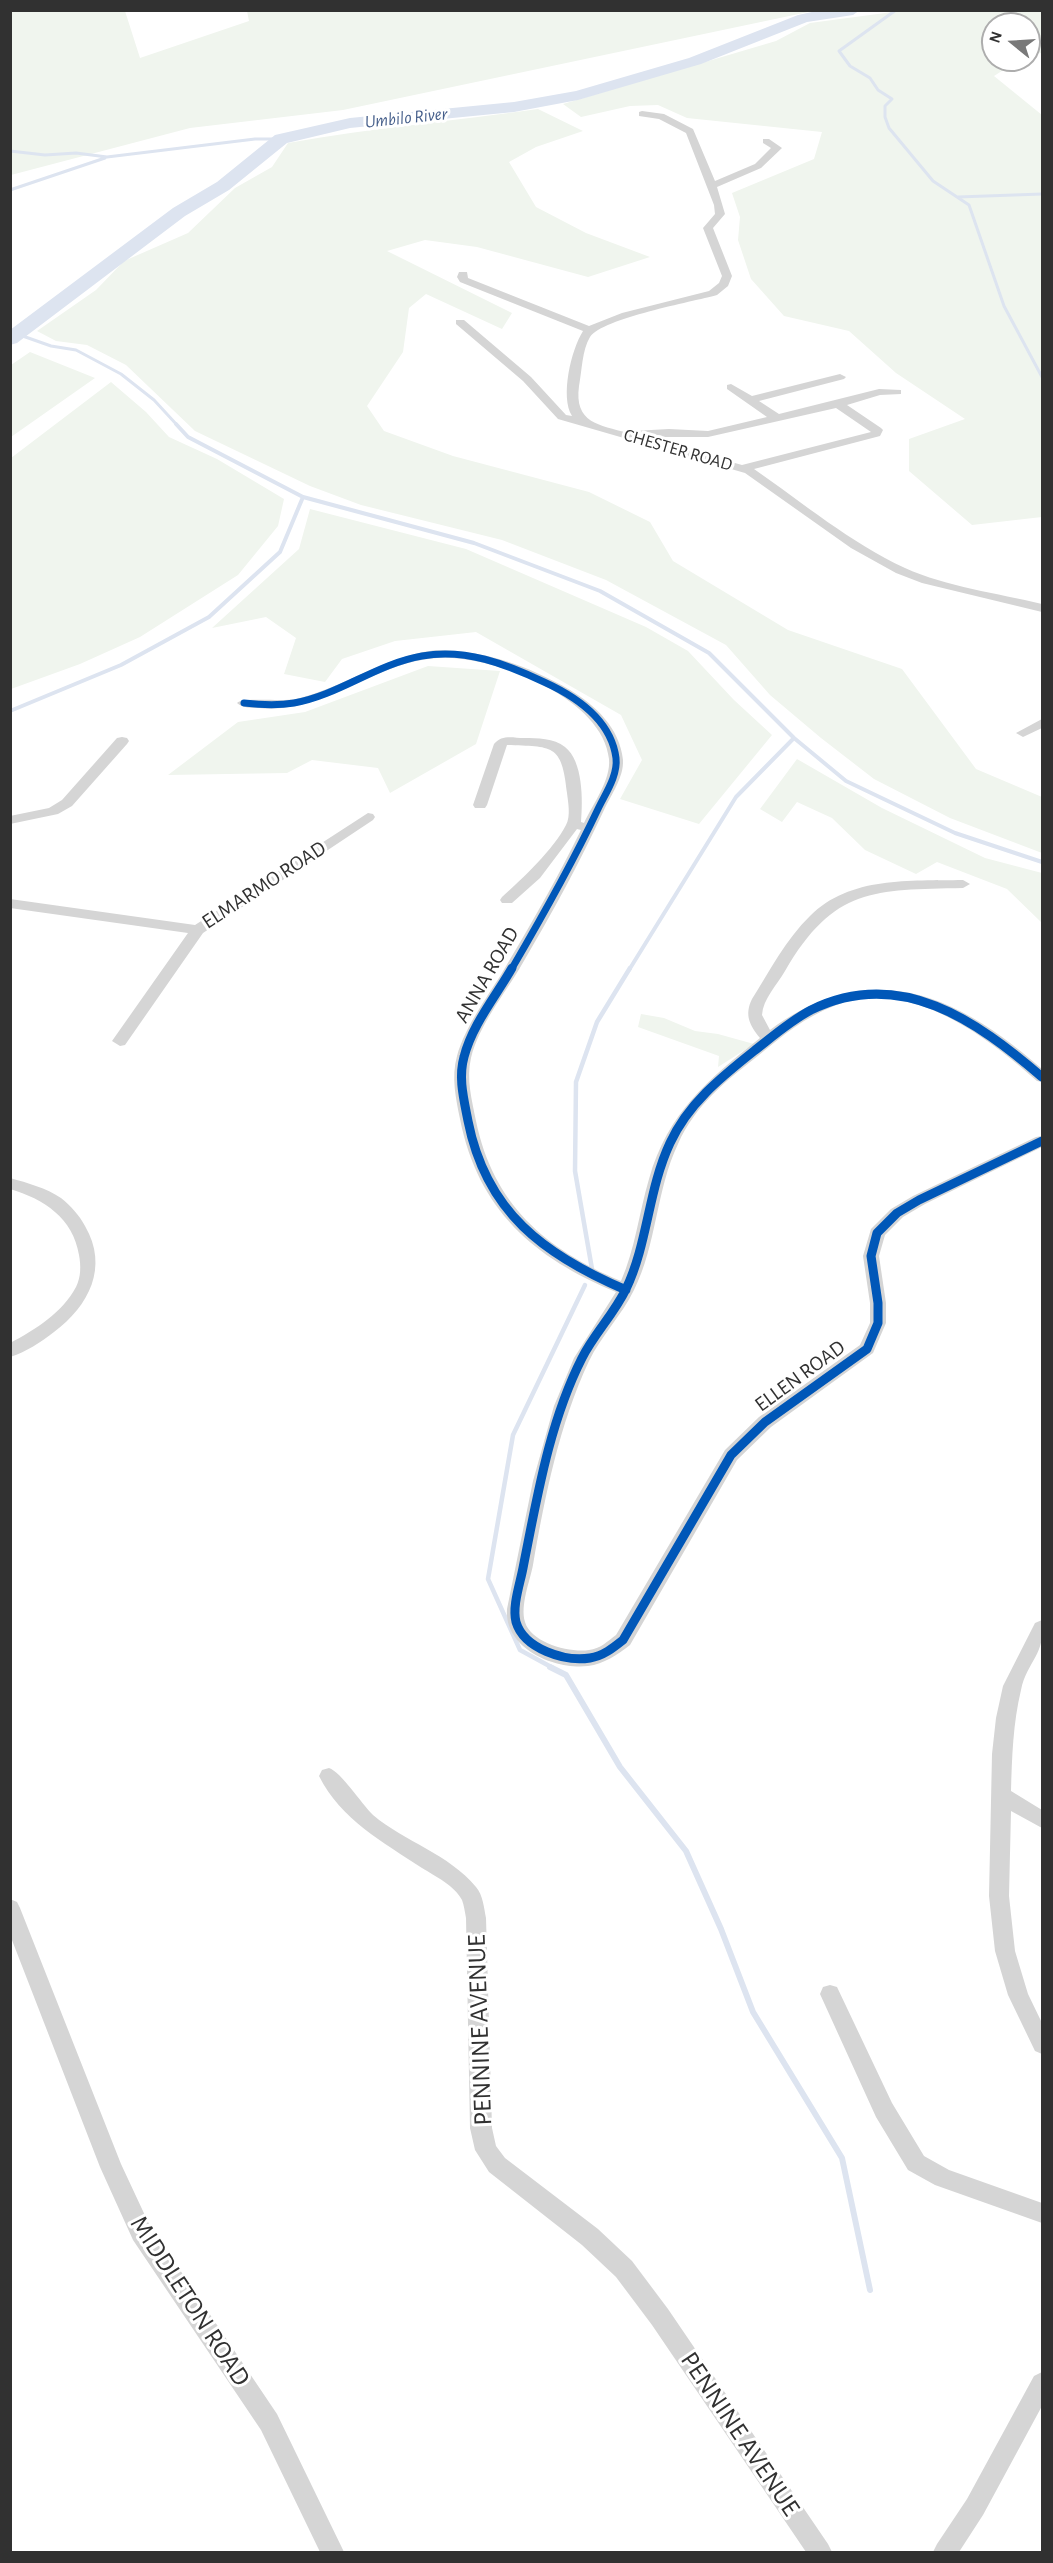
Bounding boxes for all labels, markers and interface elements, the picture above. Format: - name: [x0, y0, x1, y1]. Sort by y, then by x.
- north arrow: [981, 12, 1041, 72]
- text: N: [986, 29, 1005, 45]
- water label: Umbilo River: [364, 103, 448, 133]
- street label: CHESTER ROAD: [621, 424, 735, 476]
- street label: ELMARMO ROAD: [197, 836, 331, 934]
- street label: ANNA ROAD: [449, 923, 525, 1027]
- street label: ELLEN ROAD: [750, 1335, 850, 1417]
- street label: PENNINE AVENUE: [461, 1934, 499, 2126]
- street label: MIDDLETON ROAD: [123, 2210, 257, 2392]
- street label: PENNINE AVENUE: [674, 2346, 806, 2522]

